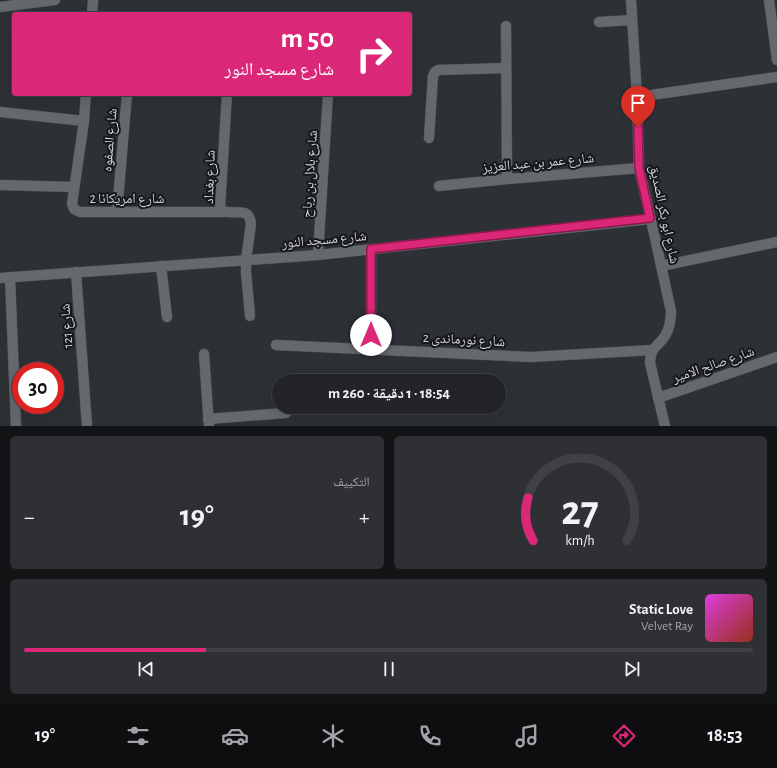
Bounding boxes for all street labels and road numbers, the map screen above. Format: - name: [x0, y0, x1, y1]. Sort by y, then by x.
- street label: شارع الصفوه: [100, 108, 122, 173]
- street label: شارع بلال بن رباح: [300, 130, 322, 219]
- street label: شارع بغداد: [202, 150, 220, 205]
- street label: شارع عمر بن عبد العزيز: [480, 151, 595, 177]
- street label: شارع ابو بكر الصديق: [645, 163, 681, 265]
- street label: شارع امريكانا 2: [89, 192, 165, 208]
- street label: شارع مسجد النور: [280, 229, 367, 253]
- street label: شارع 121: [58, 303, 78, 349]
- street label: شارع نورماندى 2: [422, 331, 505, 351]
- street label: شارع صالح الامير: [670, 344, 757, 388]

